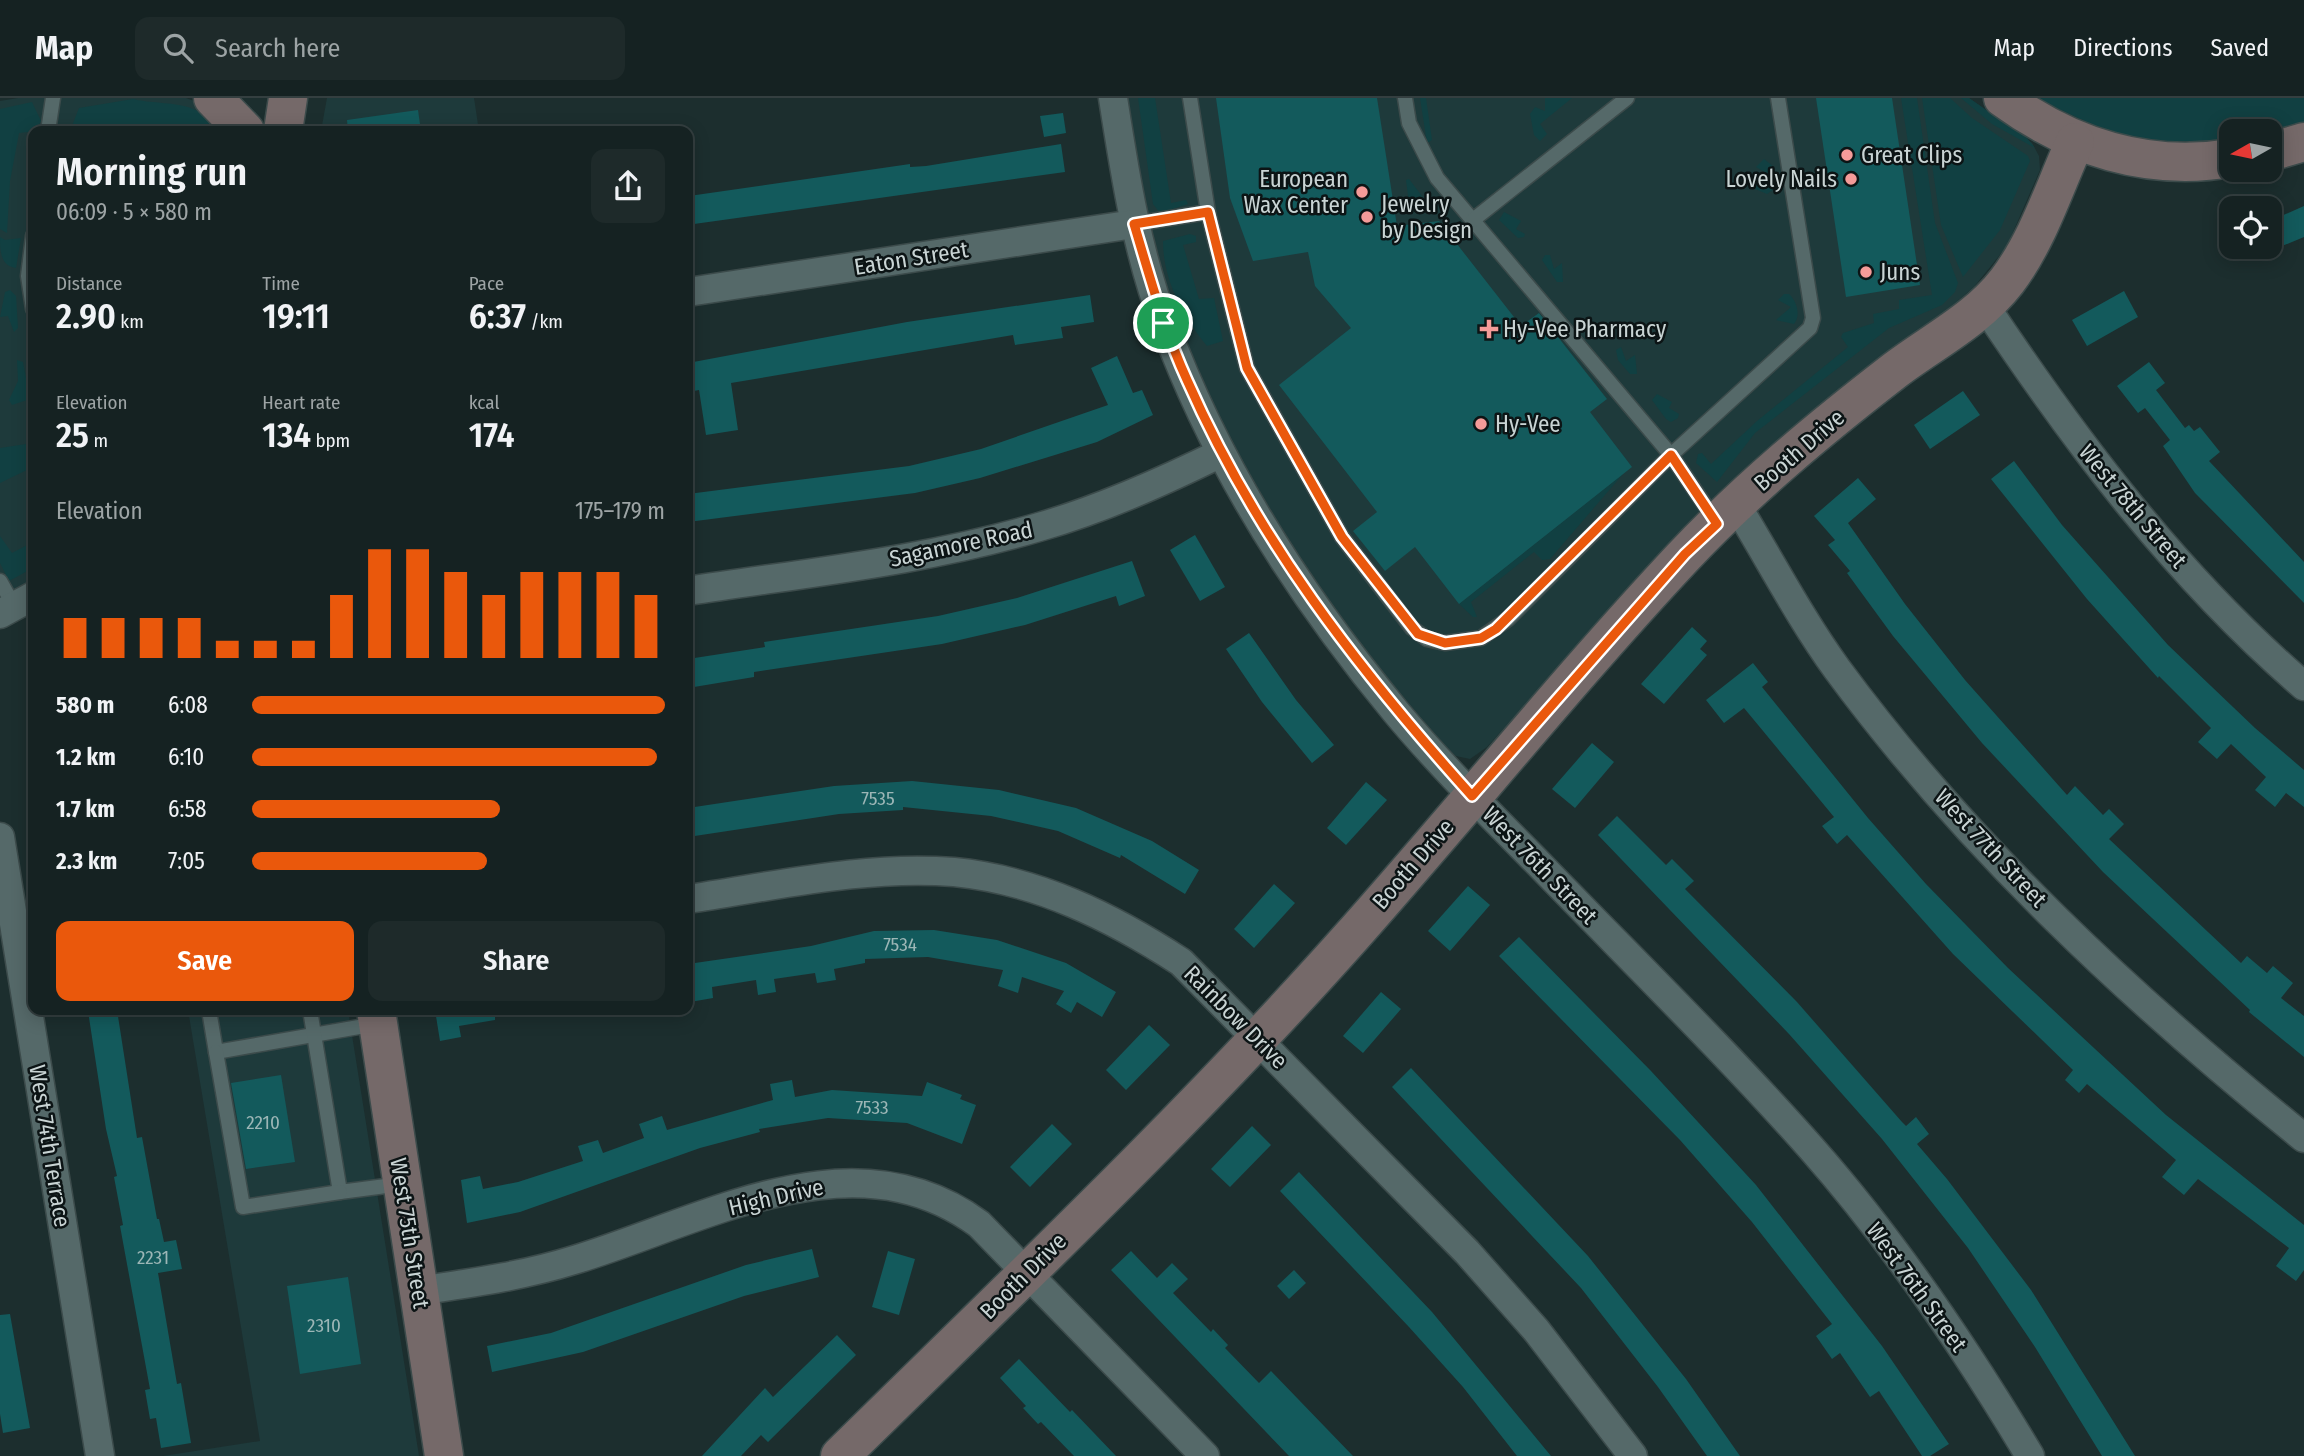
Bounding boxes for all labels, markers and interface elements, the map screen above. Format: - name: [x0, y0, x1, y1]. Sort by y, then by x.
- search box: [135, 17, 625, 80]
- text: Map: [35, 28, 93, 68]
- icon: search: [159, 29, 197, 67]
- text: Search here: [215, 33, 340, 64]
- text: Map: [1994, 34, 2035, 62]
- text: Directions: [2073, 34, 2172, 62]
- text: Saved: [2210, 34, 2269, 62]
- north arrow: [2219, 119, 2282, 182]
- map controls: [2219, 119, 2282, 259]
- place label: Great Clips: [1861, 141, 1962, 169]
- marker: Great Clips: [1839, 147, 1855, 163]
- text: Morning run: [56, 149, 247, 195]
- button: share: [591, 149, 665, 223]
- place label: European Wax Center: [1243, 165, 1348, 219]
- place label: Lovely Nails: [1725, 165, 1837, 193]
- marker: Lovely Nails: [1843, 171, 1859, 187]
- marker: European Wax Center: [1354, 184, 1370, 200]
- place label: Jewelry by Design: [1381, 190, 1472, 244]
- button: locate: [2219, 196, 2282, 259]
- text: 06:09 · 5 × 580 m: [56, 198, 212, 226]
- marker: Jewelry by Design: [1359, 209, 1375, 225]
- street label: Eaton Street: [852, 235, 971, 281]
- place label: Juns: [1880, 258, 1920, 286]
- marker: Juns: [1858, 264, 1874, 280]
- text: Distance: [56, 272, 123, 295]
- text: Time: [262, 272, 300, 295]
- text: Pace: [469, 272, 504, 295]
- pin: [1133, 293, 1193, 353]
- text: 2.90: [56, 295, 116, 337]
- text: 19:11: [262, 295, 330, 337]
- text: 6:37: [469, 295, 526, 337]
- icon: arrive: [1144, 304, 1182, 342]
- text: km: [116, 310, 144, 333]
- text: /km: [526, 310, 563, 333]
- place label: Hy-Vee Pharmacy: [1503, 315, 1667, 343]
- marker: Hy-Vee Pharmacy: [1481, 321, 1497, 337]
- text: Elevation: [56, 391, 128, 414]
- text: Heart rate: [262, 391, 340, 414]
- text: kcal: [469, 391, 499, 414]
- street label: Booth Drive: [1748, 403, 1850, 497]
- place label: Hy-Vee: [1495, 410, 1561, 438]
- text: 25: [56, 414, 89, 456]
- text: 134: [262, 414, 311, 456]
- text: 174: [469, 414, 515, 456]
- marker: Hy-Vee: [1473, 416, 1489, 432]
- text: m: [89, 429, 108, 452]
- text: bpm: [311, 429, 350, 452]
- street label: West 78th Street: [2073, 438, 2193, 574]
- text: Elevation: [56, 497, 143, 525]
- text: 175–179 m: [575, 497, 665, 525]
- street label: Sagamore Road: [887, 515, 1035, 573]
- text: 580 m: [56, 691, 114, 719]
- text: 6:08: [168, 691, 208, 719]
- text: 1.2 km: [56, 743, 116, 771]
- text: 6:10: [168, 743, 204, 771]
- street label: West 77th Street: [1929, 783, 2053, 913]
- house number: 7535: [861, 787, 895, 810]
- text: 1.7 km: [56, 795, 115, 823]
- text: 6:58: [168, 795, 206, 823]
- street label: West 76th Street: [1477, 800, 1604, 930]
- street label: Booth Drive: [1366, 813, 1460, 915]
- text: 2.3 km: [56, 847, 117, 875]
- text: 7:05: [168, 847, 205, 875]
- button: Save: [56, 921, 354, 1001]
- button: Share: [368, 921, 665, 1001]
- house number: 7534: [883, 933, 917, 956]
- street label: Rainbow Drive: [1178, 959, 1294, 1075]
- street label: West 74th Terrace: [23, 1063, 77, 1229]
- house number: 7533: [855, 1096, 889, 1119]
- house number: 2210: [246, 1111, 280, 1134]
- street label: West 75th Street: [384, 1156, 436, 1311]
- street label: High Drive: [726, 1172, 826, 1222]
- street label: West 76th Street: [1861, 1217, 1974, 1357]
- street label: Booth Drive: [974, 1227, 1072, 1325]
- house number: 2231: [137, 1246, 169, 1269]
- house number: 2310: [307, 1314, 341, 1337]

